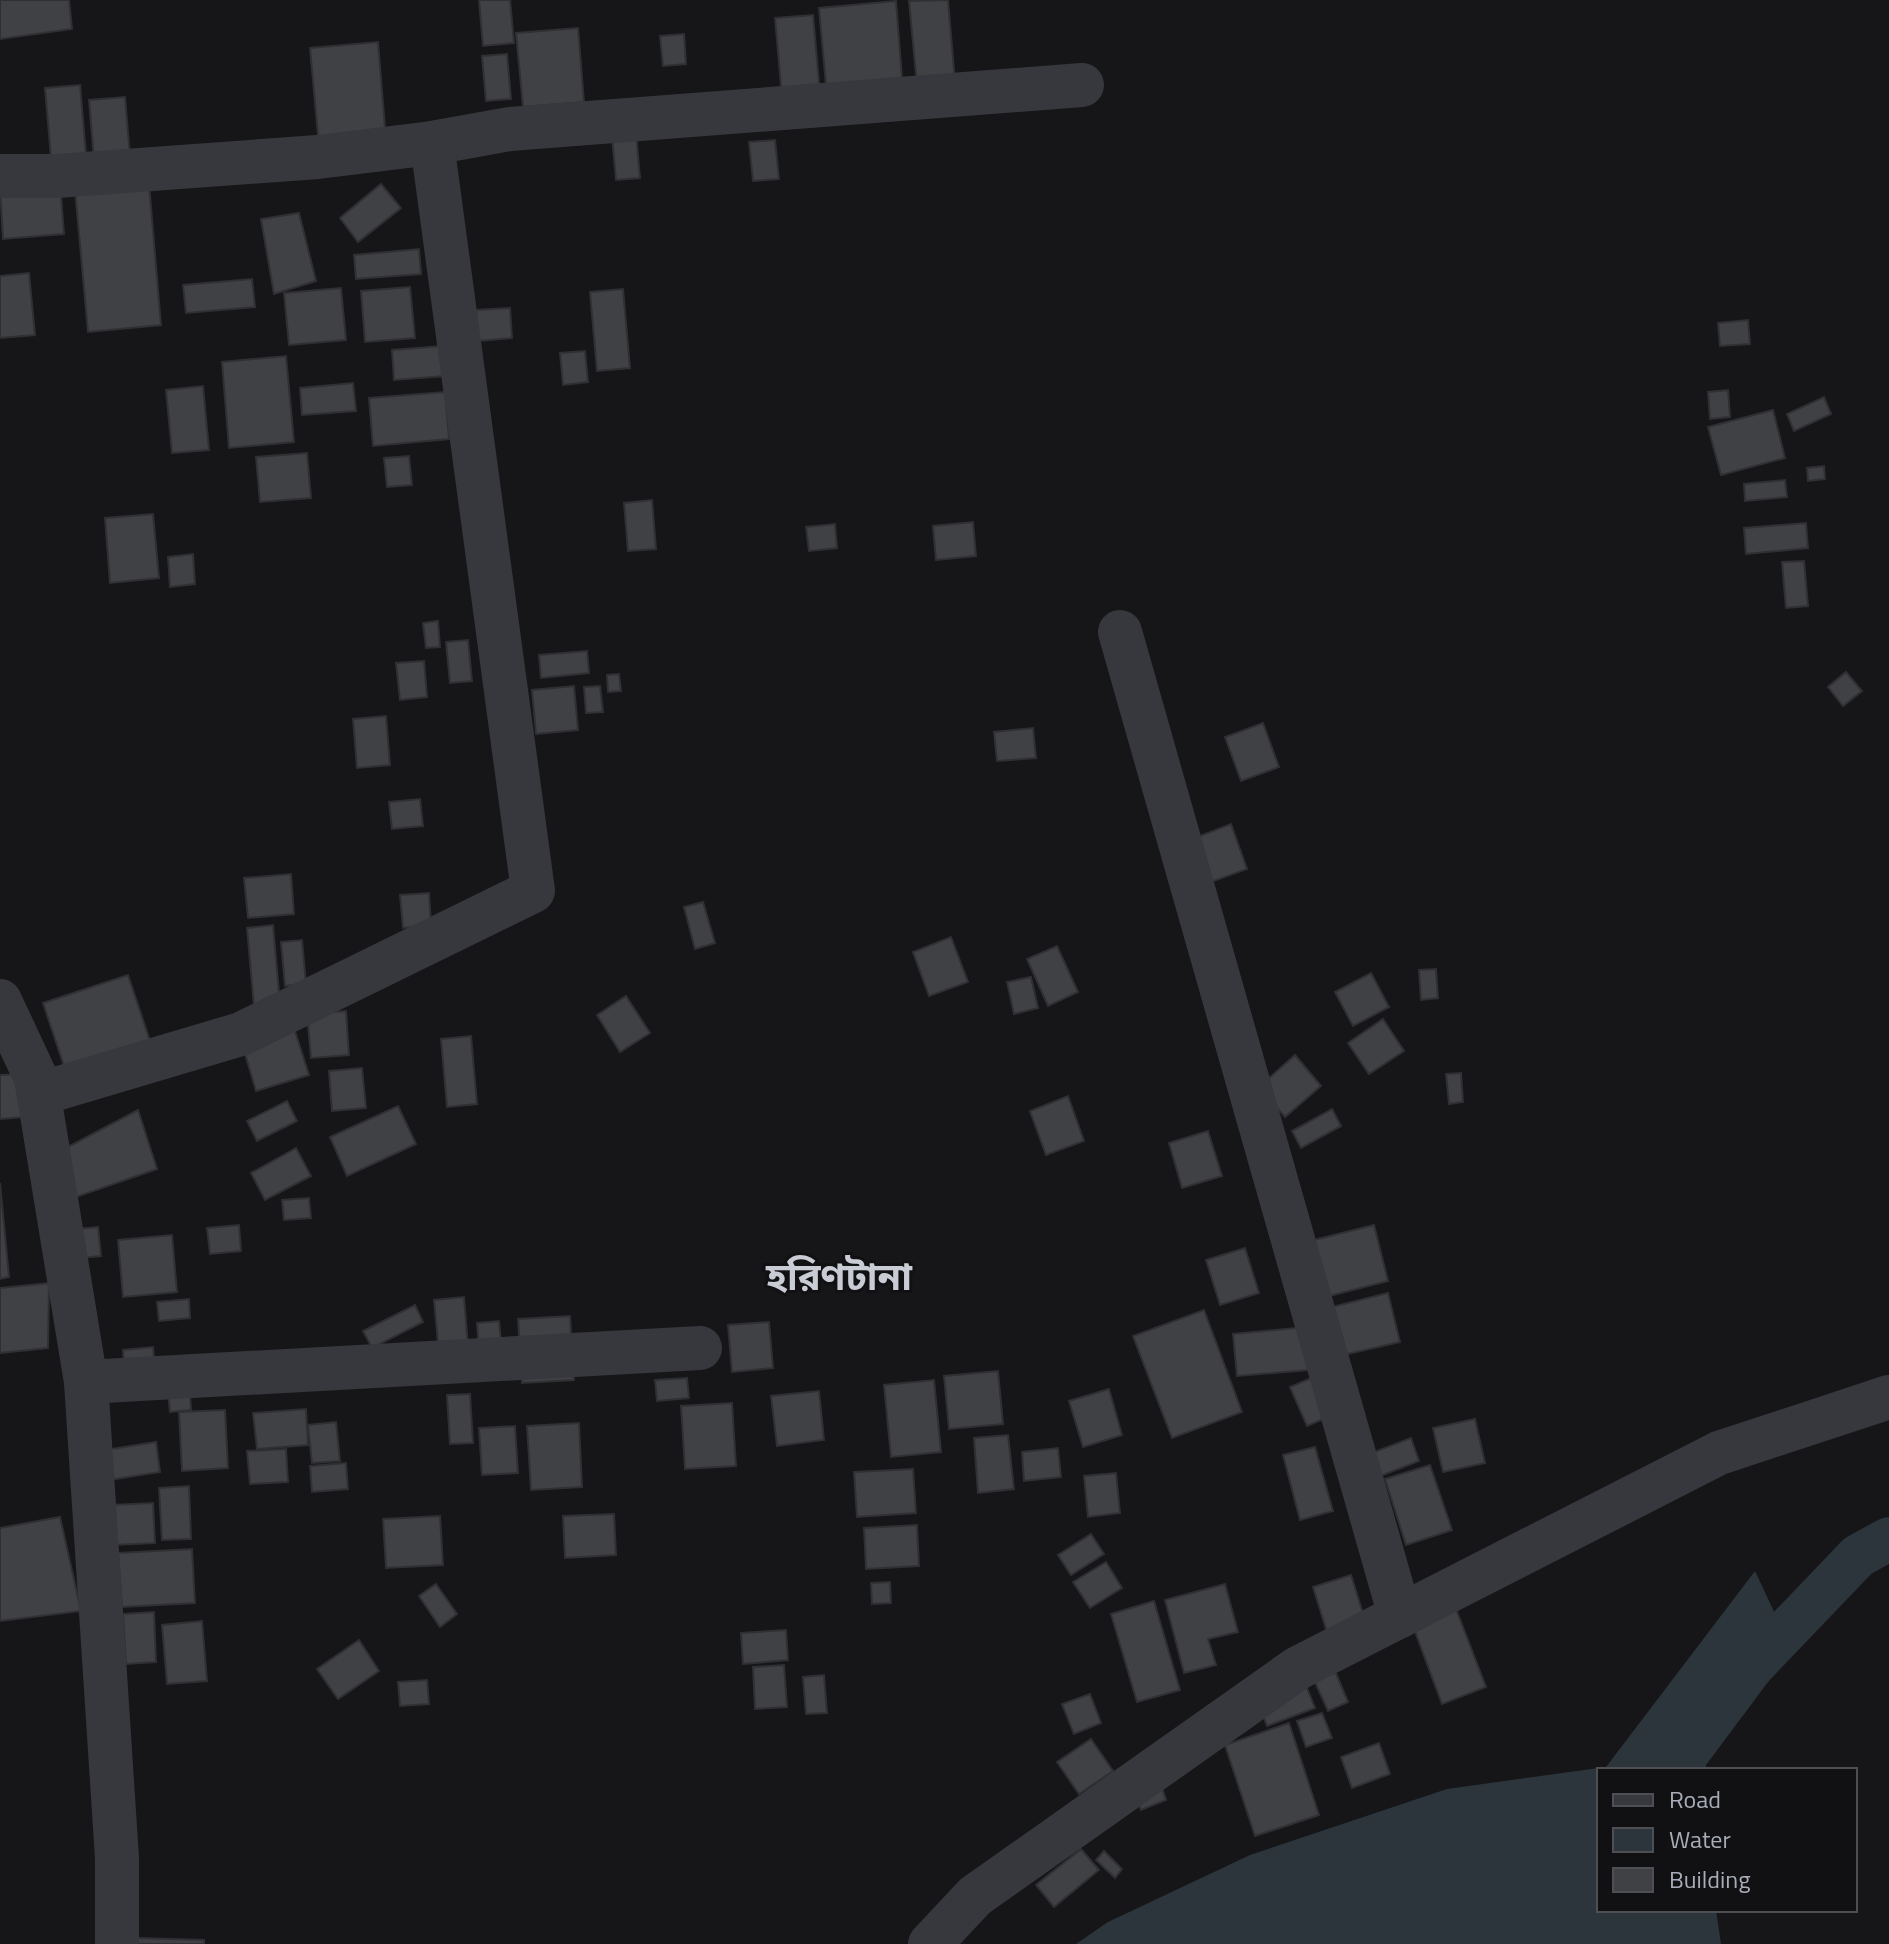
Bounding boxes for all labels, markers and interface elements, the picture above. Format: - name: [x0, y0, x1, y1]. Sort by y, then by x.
- district label: হরিণটানা: [765, 1247, 913, 1305]
- legend: [1597, 1768, 1857, 1912]
- text: Road: [1669, 1781, 1721, 1817]
- text: Water: [1669, 1821, 1731, 1857]
- text: Building: [1669, 1861, 1751, 1897]

